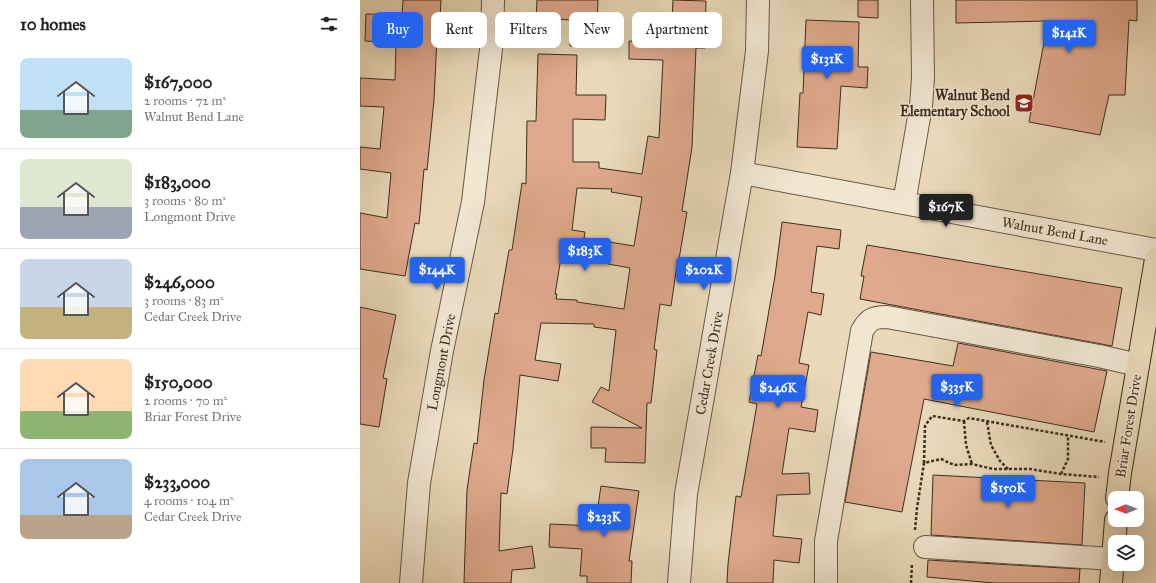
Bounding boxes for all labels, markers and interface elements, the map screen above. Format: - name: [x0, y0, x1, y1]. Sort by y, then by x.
- chip: Buy: [372, 12, 423, 48]
- chip: Rent: [431, 12, 487, 48]
- chip: Filters: [495, 12, 561, 48]
- chip: New: [569, 12, 624, 48]
- chip: Apartment: [632, 12, 722, 48]
- icon: filters: [318, 13, 340, 35]
- text: 10 homes: [20, 14, 86, 35]
- pin: $141K: [1041, 20, 1097, 54]
- text: $141K: [1052, 25, 1086, 41]
- pin: $131K: [799, 46, 855, 80]
- text: $131K: [811, 51, 843, 67]
- text: $167,000: [144, 72, 213, 93]
- icon: home: [52, 74, 100, 122]
- place label: Walnut Bend Elementary School: [900, 87, 1011, 121]
- school or university icon: Walnut Bend Elementary School: [1013, 92, 1035, 114]
- text: 2 rooms · 72 m²: [144, 93, 226, 109]
- text: Walnut Bend Lane: [144, 109, 244, 125]
- text: $183,000: [144, 172, 211, 193]
- icon: home: [52, 175, 100, 223]
- text: 3 rooms · 80 m²: [144, 193, 226, 209]
- pin: $167K: [918, 194, 974, 228]
- text: $167K: [928, 199, 964, 215]
- text: Longmont Drive: [144, 209, 235, 225]
- street label: Walnut Bend Lane: [1000, 214, 1110, 249]
- pin: $183K: [557, 238, 613, 272]
- text: $183K: [568, 243, 602, 259]
- pin: $144K: [409, 257, 465, 291]
- pin: $202K: [676, 257, 732, 291]
- text: $144K: [419, 262, 455, 278]
- text: $202K: [685, 262, 723, 278]
- text: $246,000: [144, 272, 215, 293]
- icon: home: [52, 275, 100, 323]
- text: 3 rooms · 83 m²: [144, 293, 224, 309]
- text: Cedar Creek Drive: [144, 309, 241, 325]
- street label: Cedar Creek Drive: [692, 310, 727, 416]
- street label: Longmont Drive: [424, 312, 459, 412]
- text: $150,000: [144, 372, 213, 393]
- street label: Briar Forest Drive: [1112, 373, 1145, 479]
- pin: $335K: [929, 374, 985, 408]
- icon: home: [52, 375, 100, 423]
- pin: $246K: [750, 375, 806, 409]
- text: $335K: [940, 379, 974, 395]
- text: $246K: [759, 380, 797, 396]
- text: 2 rooms · 70 m²: [144, 393, 227, 409]
- text: Briar Forest Drive: [144, 409, 241, 425]
- text: $233,000: [144, 472, 210, 493]
- icon: home: [52, 475, 100, 523]
- pin: $150K: [980, 475, 1036, 509]
- text: $150K: [990, 480, 1026, 496]
- north arrow: [1108, 491, 1144, 527]
- map controls: [1108, 491, 1144, 571]
- text: 4 rooms · 104 m²: [144, 493, 234, 509]
- pin: $233K: [576, 504, 632, 538]
- text: Cedar Creek Drive: [144, 509, 241, 525]
- text: $233K: [587, 509, 621, 525]
- button: layers: [1108, 535, 1144, 571]

